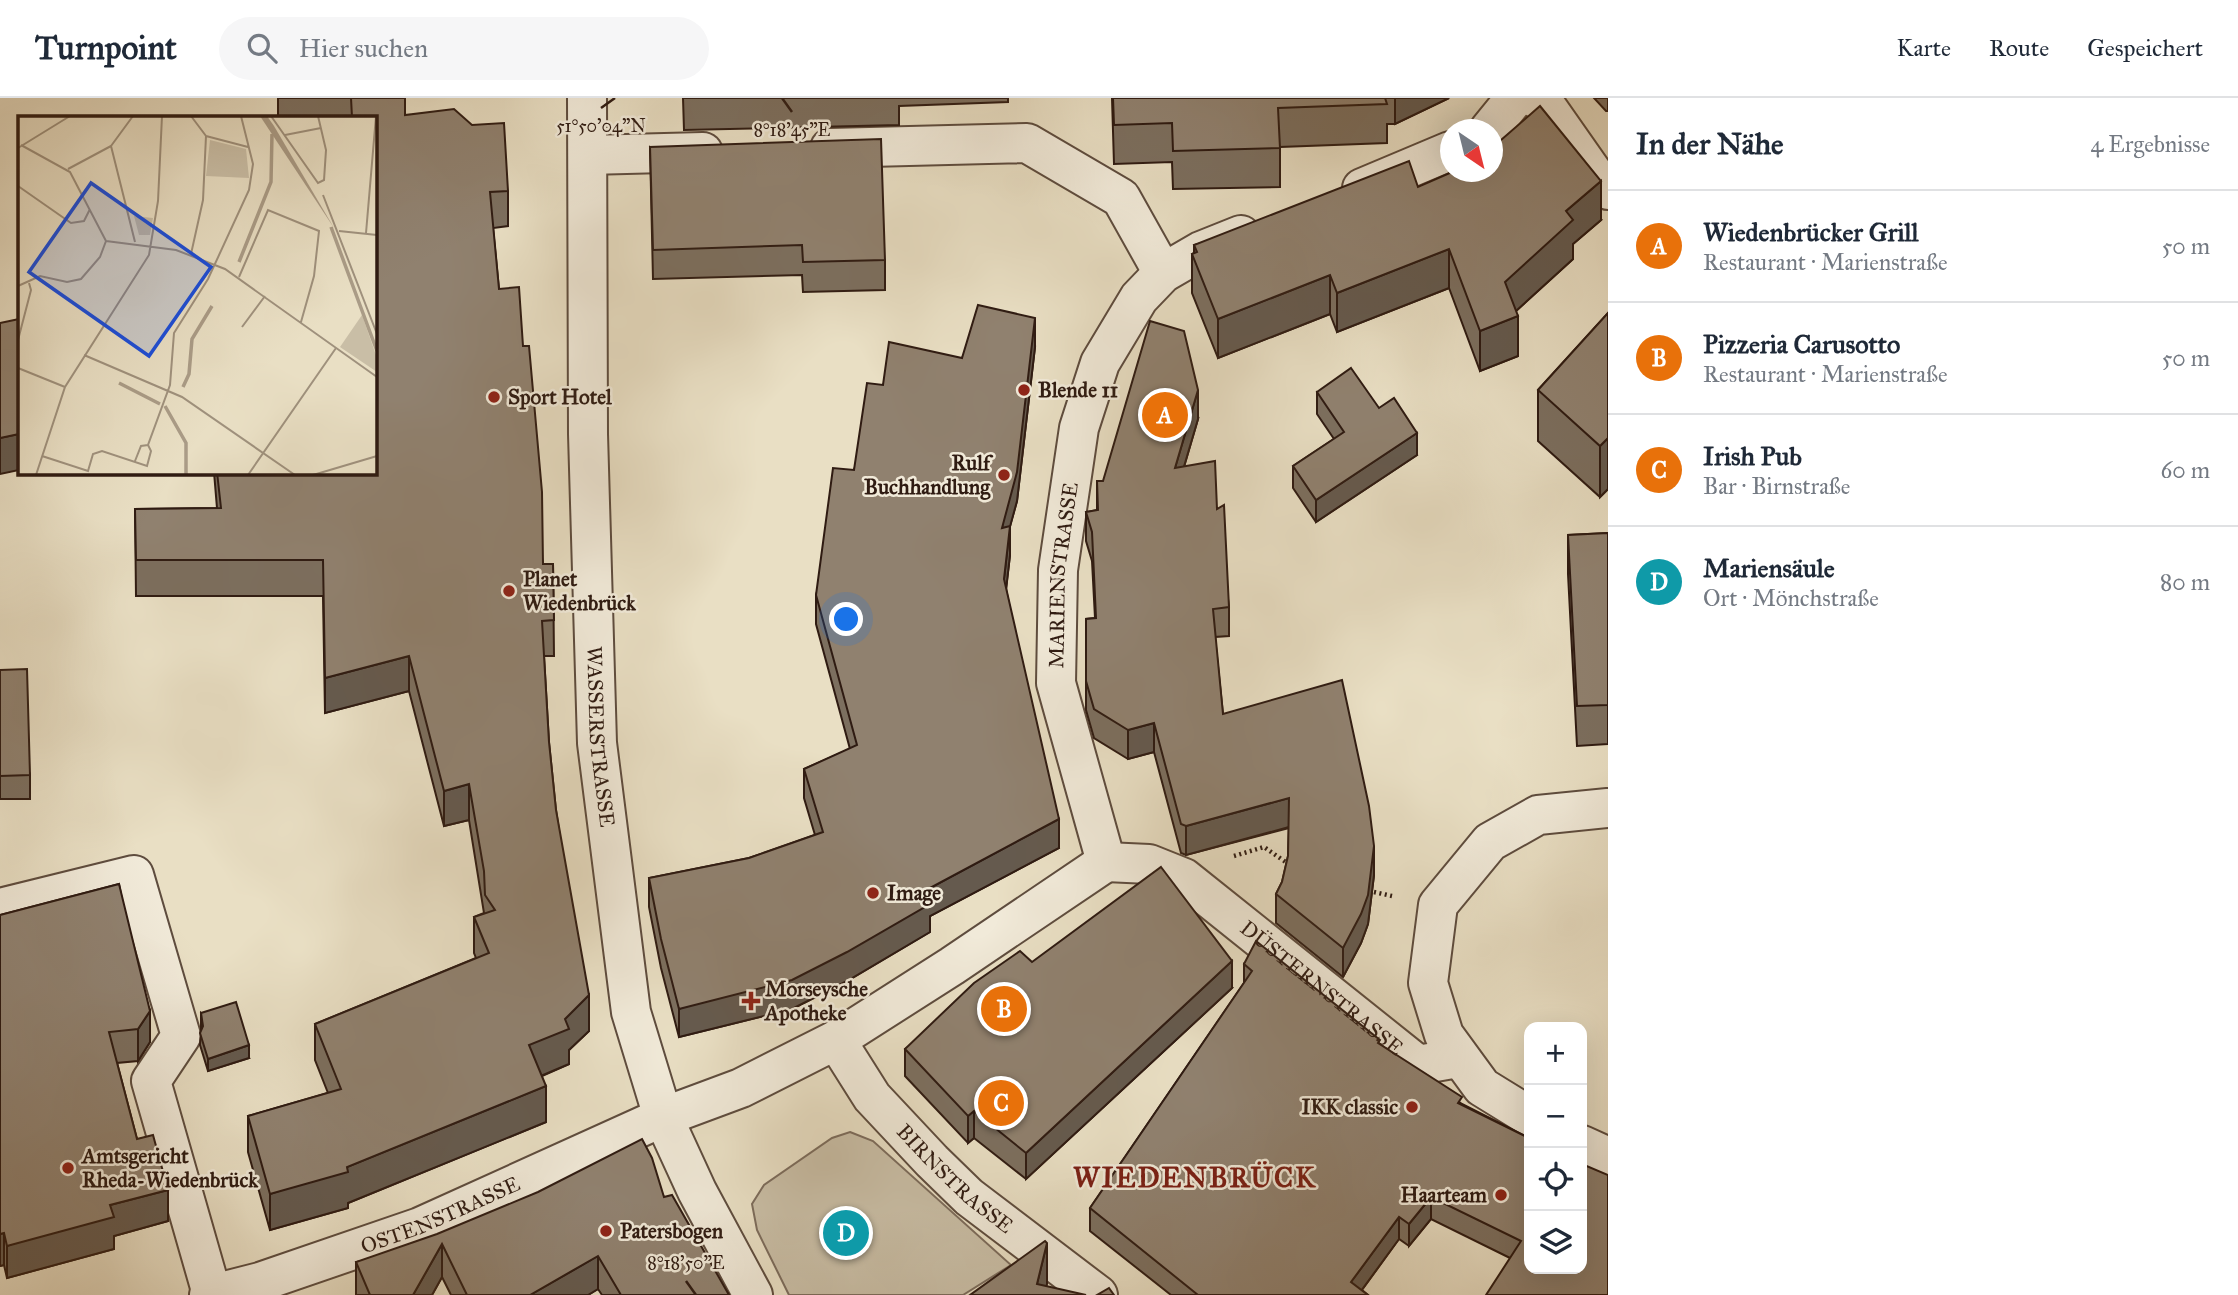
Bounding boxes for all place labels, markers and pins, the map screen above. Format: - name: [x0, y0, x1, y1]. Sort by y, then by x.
- place label: Blende 11: [1038, 377, 1118, 403]
- marker: Blende 11: [1016, 382, 1032, 398]
- place label: Sport Hotel: [508, 384, 613, 410]
- marker: Sport Hotel: [486, 389, 502, 405]
- pin: A: [1142, 389, 1188, 441]
- place label: Rulf Buchhandlung: [864, 450, 994, 500]
- marker: Rulf Buchhandlung: [996, 467, 1012, 483]
- place label: Planet Wiedenbrück: [523, 566, 637, 616]
- marker: Planet Wiedenbrück: [501, 583, 517, 599]
- place label: Image: [887, 880, 941, 906]
- marker: Image: [865, 885, 881, 901]
- place label: Morseysche Apotheke: [763, 976, 868, 1026]
- pin: B: [981, 983, 1027, 1035]
- marker: Morseysche Apotheke: [743, 993, 759, 1009]
- pin: C: [978, 1077, 1024, 1129]
- place label: IKK classic: [1301, 1094, 1398, 1120]
- marker: IKK classic: [1404, 1099, 1420, 1115]
- place label: Amtsgericht Rheda-Wiedenbrück: [80, 1143, 259, 1193]
- marker: Amtsgericht Rheda-Wiedenbrück: [60, 1160, 76, 1176]
- place label: Haarteam: [1401, 1182, 1487, 1208]
- marker: Haarteam: [1493, 1187, 1509, 1203]
- pin: D: [823, 1207, 869, 1259]
- place label: Patersbogen: [620, 1218, 724, 1244]
- marker: Patersbogen: [598, 1223, 614, 1239]

